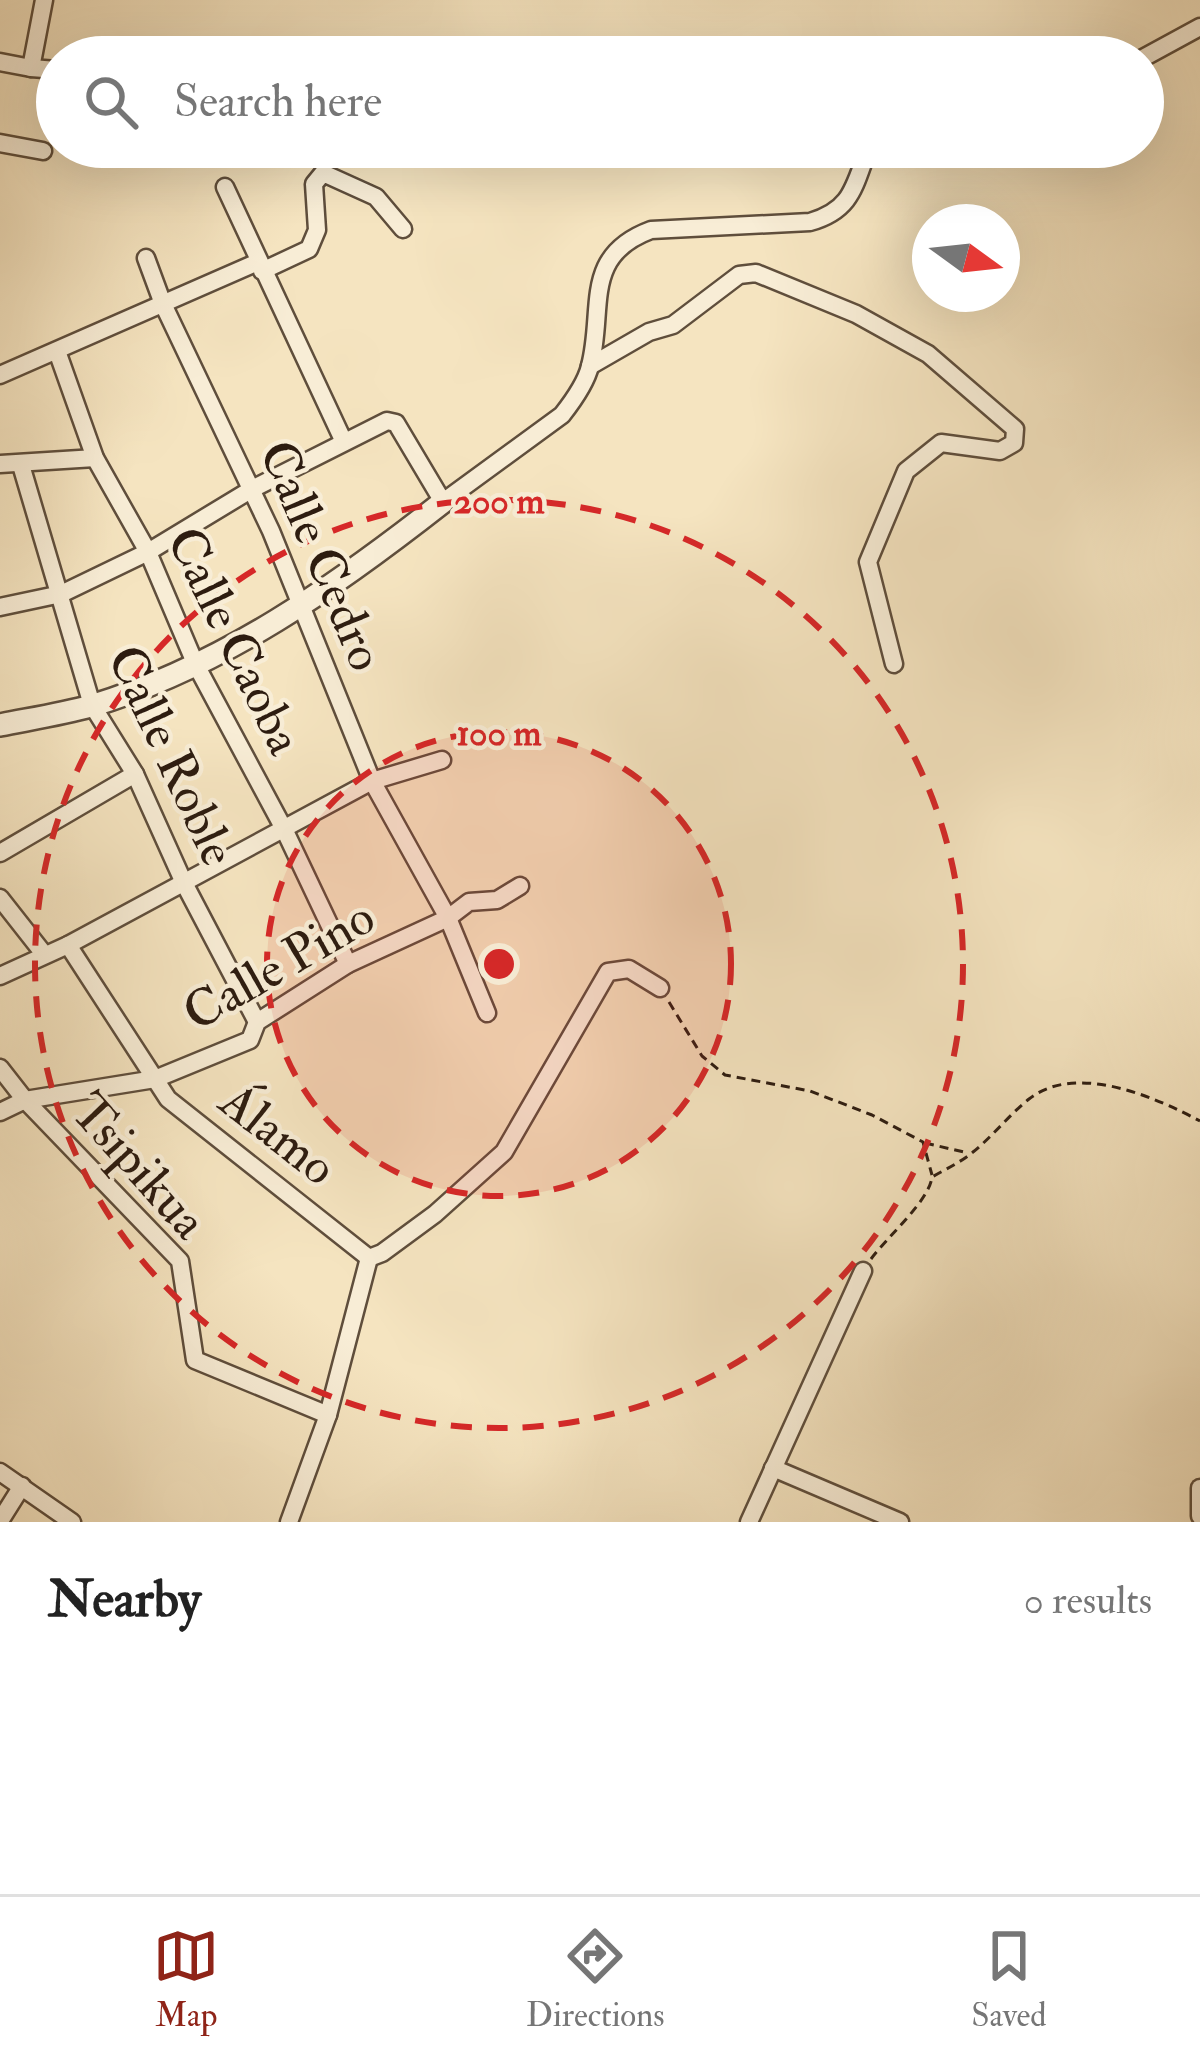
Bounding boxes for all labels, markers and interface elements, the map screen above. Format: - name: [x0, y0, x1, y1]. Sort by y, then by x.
- search box: [36, 36, 1164, 168]
- icon: search: [78, 69, 144, 135]
- text: Search here: [174, 74, 382, 130]
- north arrow: [912, 204, 1020, 312]
- street label: Calle Cedro: [244, 431, 398, 680]
- text: 200 m: [454, 479, 544, 524]
- street label: Calle Caoba: [152, 517, 317, 766]
- street label: Calle Roble: [92, 636, 250, 876]
- text: 100 m: [456, 711, 542, 756]
- street label: Calle Pino: [172, 886, 386, 1046]
- centre of rings: [478, 943, 520, 985]
- street label: Álamo: [206, 1068, 349, 1200]
- street label: Tsipikua: [56, 1080, 221, 1253]
- text: Nearby: [48, 1568, 201, 1632]
- text: 0 results: [1024, 1576, 1152, 1625]
- tab: Map: [153, 1923, 219, 2036]
- tab: Directions: [526, 1923, 665, 2036]
- tab: Saved: [971, 1923, 1047, 2036]

